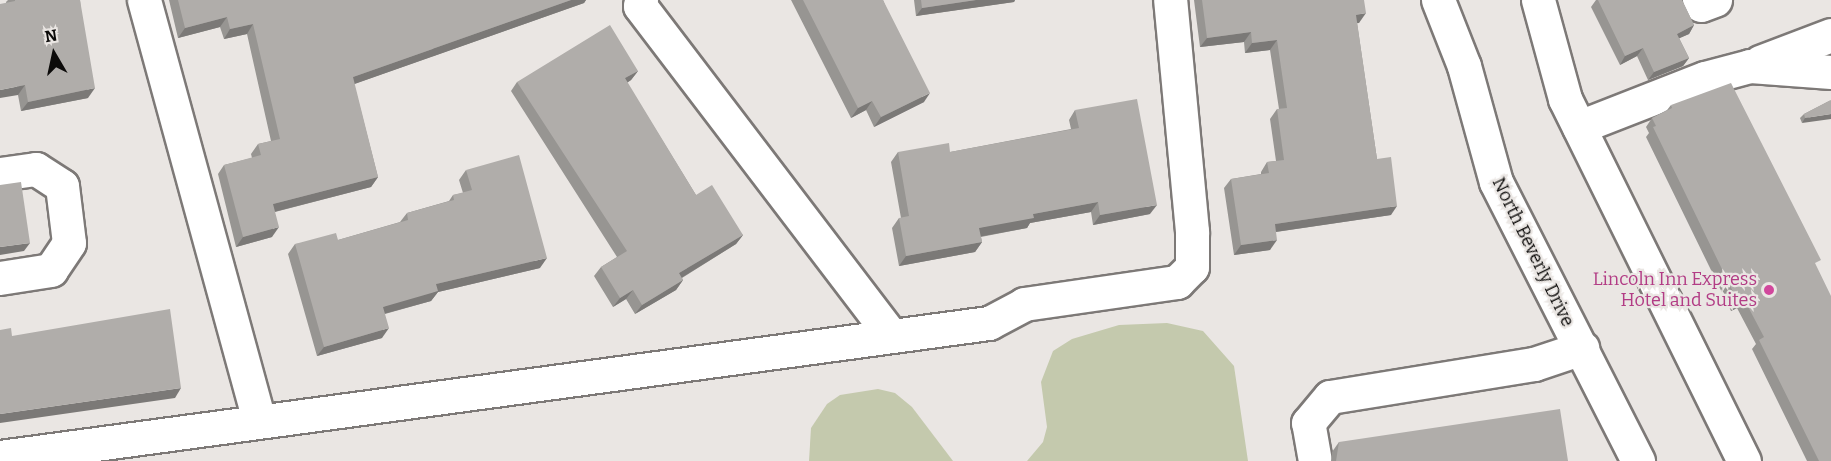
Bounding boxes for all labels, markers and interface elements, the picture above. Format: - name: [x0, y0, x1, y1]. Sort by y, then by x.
- north arrow: [24, 24, 84, 84]
- text: N: [44, 25, 59, 46]
- street label: North Beverly Drive: [1487, 174, 1579, 330]
- place label: Lincoln Inn Express Hotel and Suites: [1593, 269, 1757, 312]
- marker: Lincoln Inn Express Hotel and Suites: [1762, 283, 1776, 297]

